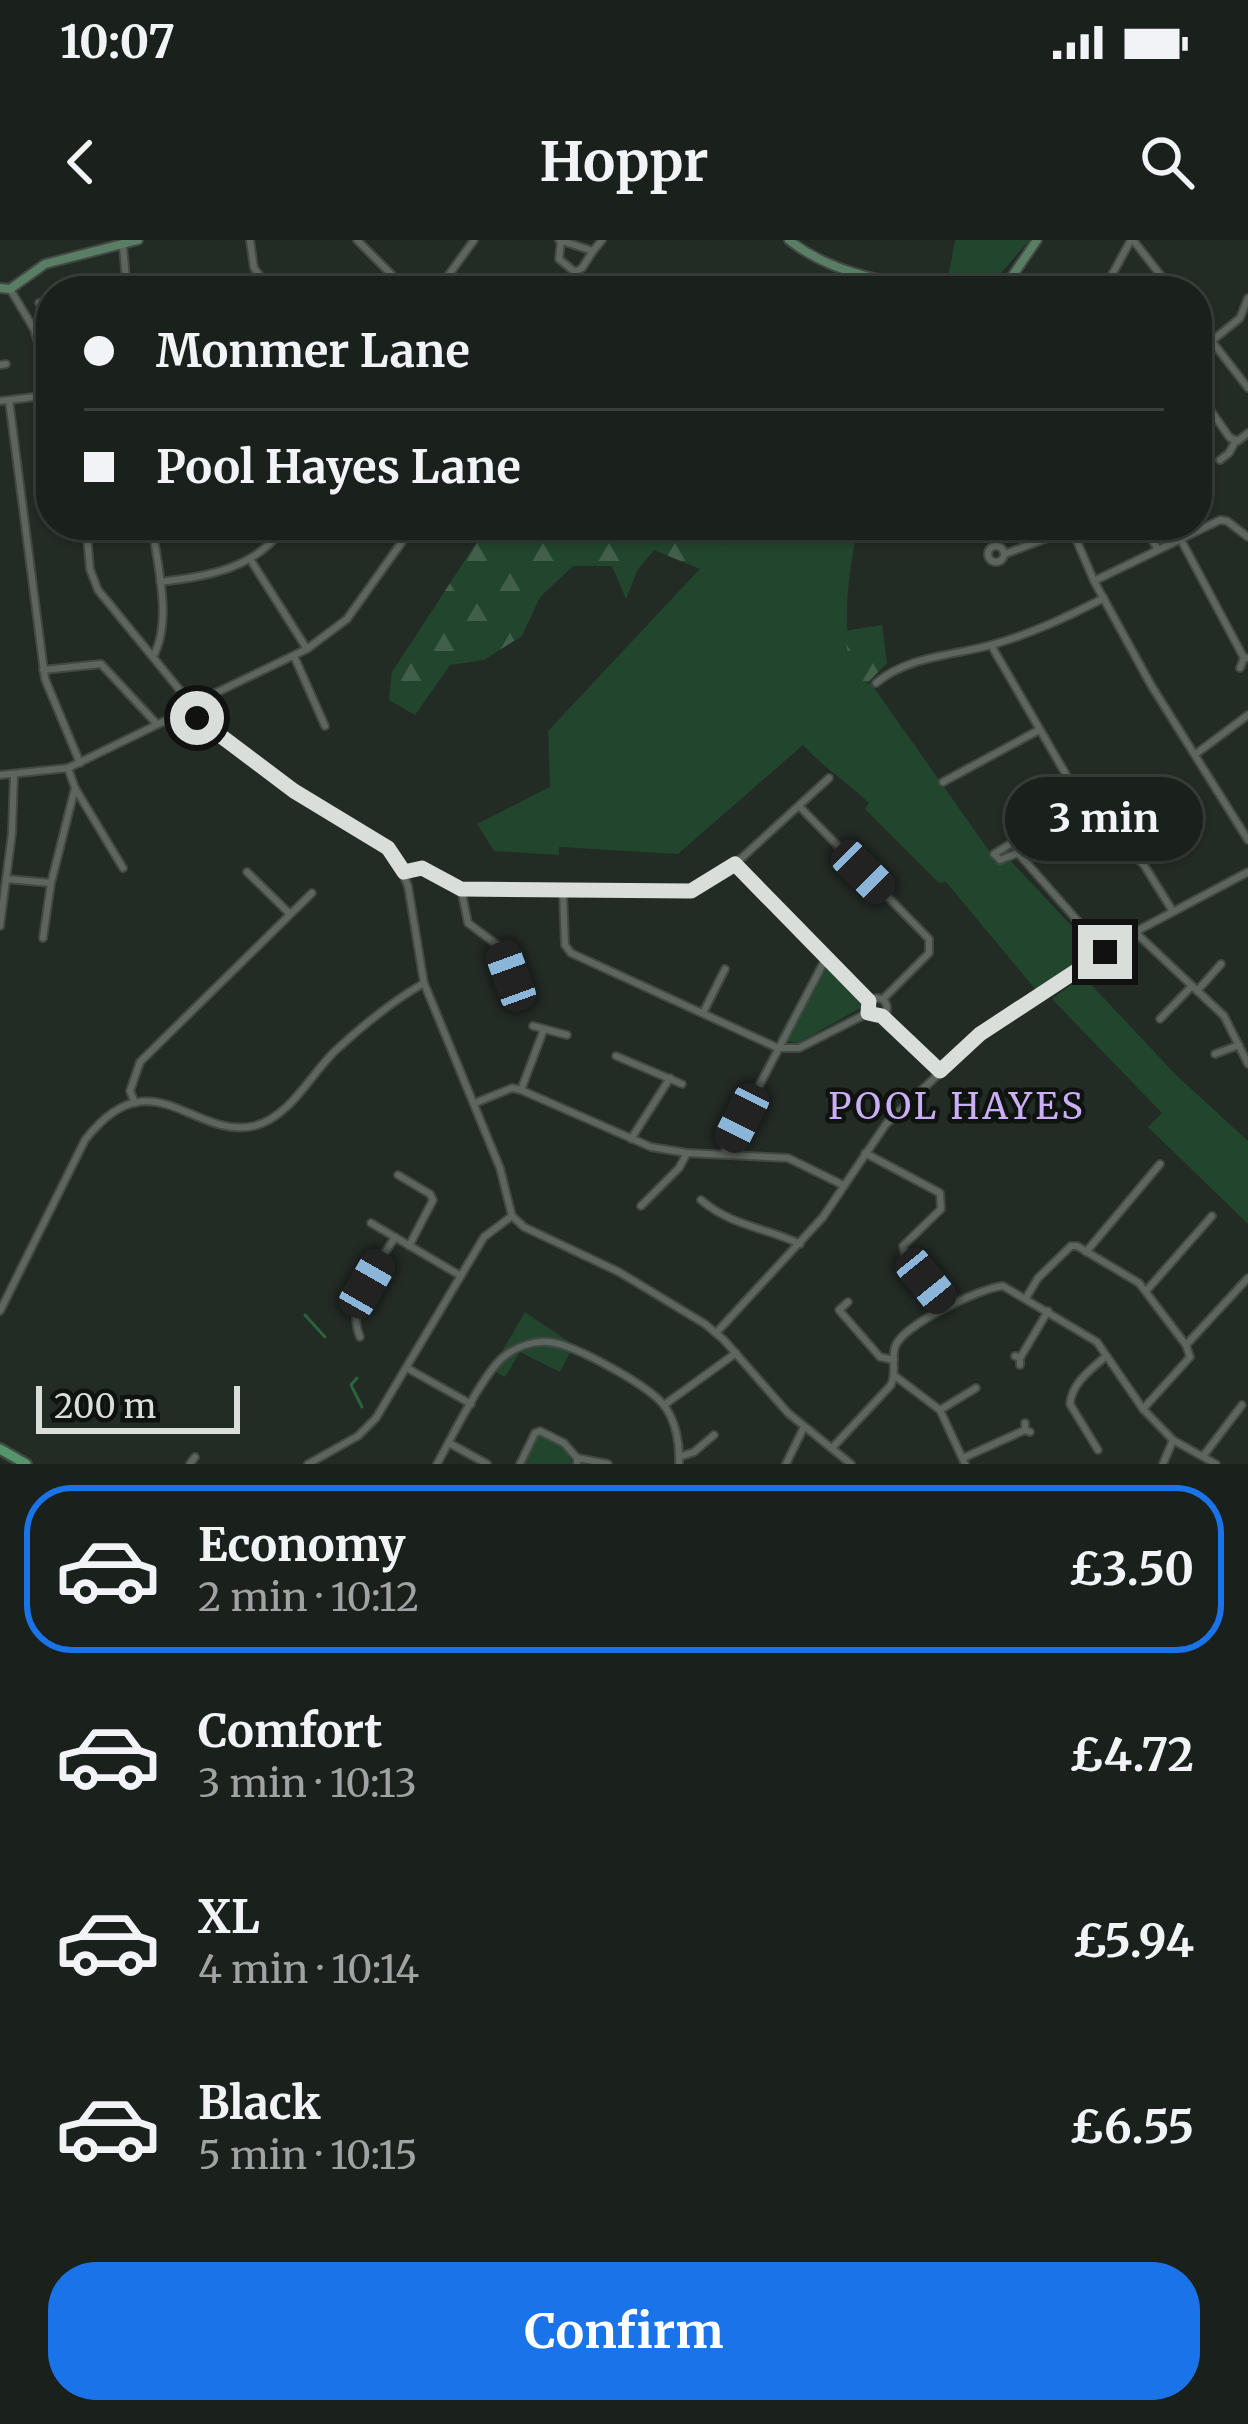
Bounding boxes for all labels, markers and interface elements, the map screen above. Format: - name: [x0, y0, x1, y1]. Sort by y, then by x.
- text: 10:07: [60, 14, 175, 70]
- text: Hoppr: [540, 128, 708, 196]
- icon: back: [48, 129, 114, 195]
- icon: search: [1134, 129, 1200, 195]
- text: Monmer Lane: [156, 323, 470, 379]
- text: Pool Hayes Lane: [156, 439, 521, 495]
- route start: [170, 691, 224, 745]
- callout: 3 min: [1006, 778, 1204, 862]
- text: 3 min: [1049, 794, 1159, 843]
- car: [825, 834, 901, 910]
- route end: [1078, 925, 1132, 979]
- car: [482, 936, 540, 1016]
- car: [710, 1078, 774, 1158]
- district label: POOL HAYES: [828, 1084, 1086, 1129]
- car: [889, 1242, 963, 1320]
- car: [333, 1244, 401, 1324]
- scale bar: [36, 1380, 240, 1433]
- text: 200 m: [54, 1386, 156, 1427]
- icon: car: [54, 1515, 162, 1623]
- text: Economy: [198, 1517, 406, 1573]
- text: £3.50: [1069, 1541, 1194, 1597]
- text: 2 min · 10:12: [198, 1573, 419, 1622]
- icon: car: [54, 1701, 162, 1809]
- text: Comfort: [198, 1703, 382, 1759]
- text: £4.72: [1069, 1727, 1194, 1783]
- text: 3 min · 10:13: [198, 1759, 417, 1808]
- icon: car: [54, 1887, 162, 1995]
- text: XL: [198, 1889, 260, 1945]
- text: £5.94: [1073, 1913, 1194, 1969]
- text: 4 min · 10:14: [198, 1945, 419, 1994]
- icon: car: [54, 2073, 162, 2181]
- text: Black: [198, 2075, 321, 2131]
- text: £6.55: [1070, 2099, 1194, 2155]
- text: 5 min · 10:15: [198, 2131, 418, 2180]
- button: Confirm: [48, 2262, 1200, 2400]

